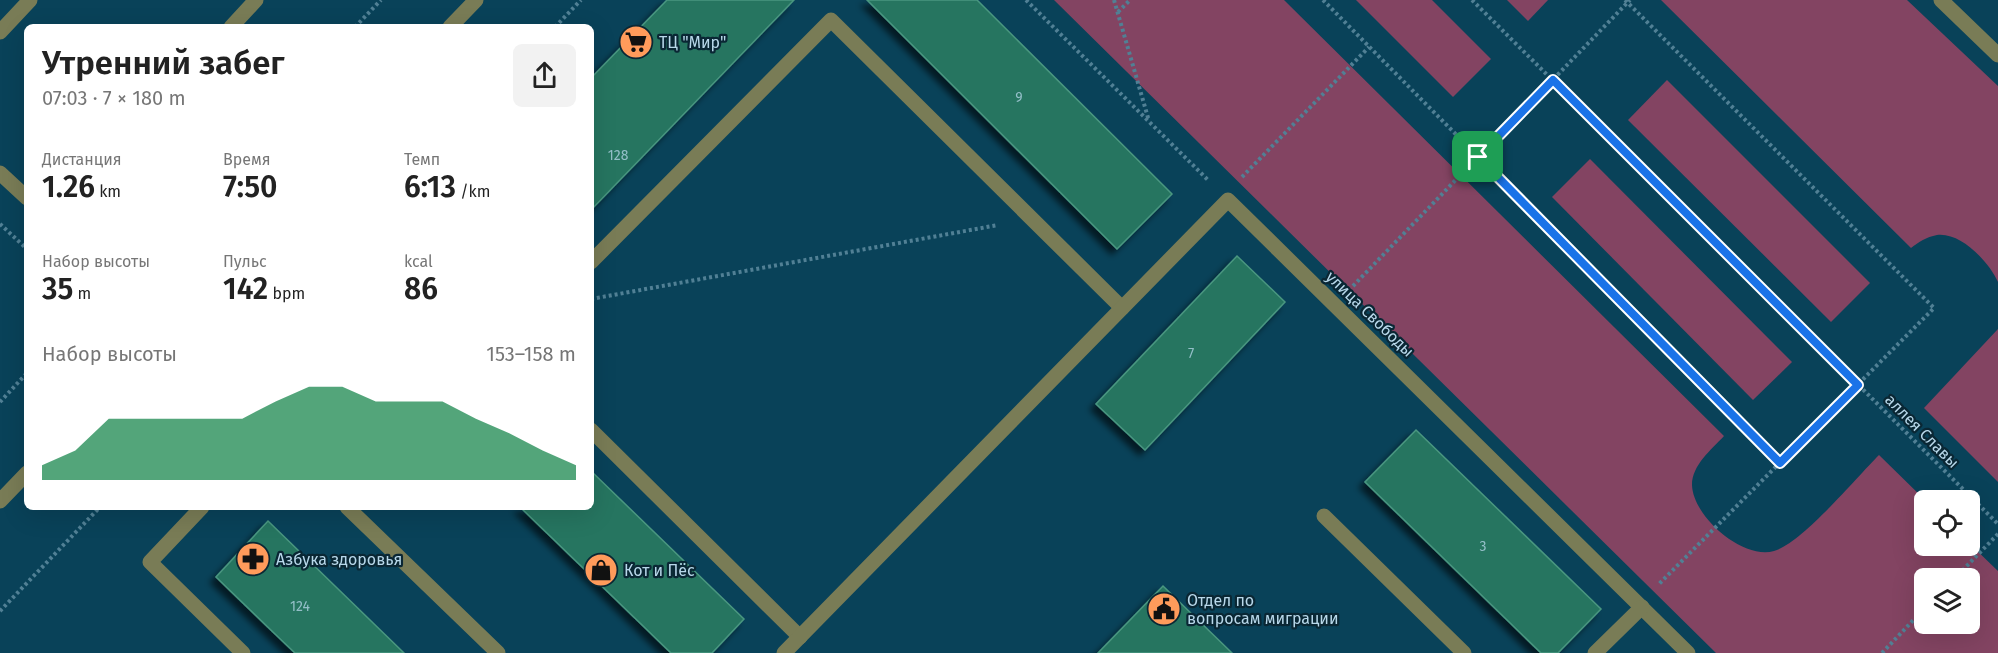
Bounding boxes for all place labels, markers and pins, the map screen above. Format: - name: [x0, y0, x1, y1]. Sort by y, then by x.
- supermarket icon: ТЦ "Мир": [618, 24, 654, 60]
- place label: ТЦ "Мир": [659, 33, 726, 52]
- pin: [1452, 131, 1503, 182]
- pharmacy icon: Азбука здоровья: [235, 541, 271, 577]
- place label: Азбука здоровья: [276, 550, 402, 569]
- shop icon: Кот и Пёс: [583, 552, 619, 588]
- place label: Кот и Пёс: [624, 561, 695, 580]
- public building icon: Отдел по вопросам миграции: [1146, 591, 1182, 627]
- place label: Отдел по вопросам миграции: [1187, 591, 1339, 628]

